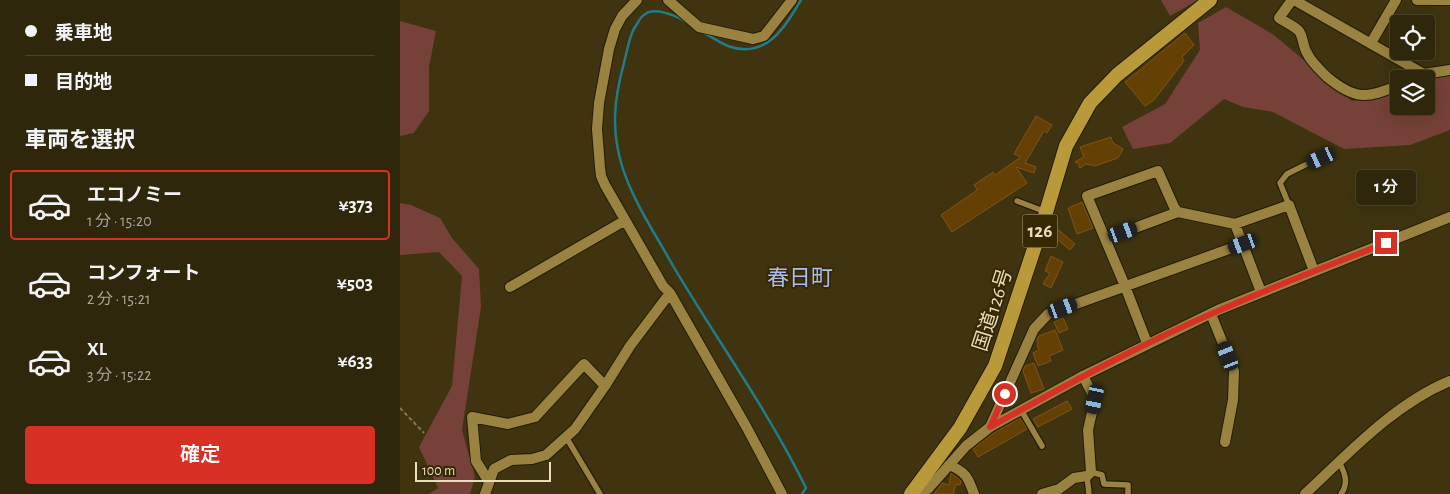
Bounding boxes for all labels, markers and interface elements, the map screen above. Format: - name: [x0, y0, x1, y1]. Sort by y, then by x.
- map controls: [1390, 15, 1435, 115]
- button: locate: [1390, 15, 1435, 60]
- text: 乗車地: [55, 24, 112, 43]
- button: layers: [1390, 70, 1435, 115]
- text: 目的地: [55, 73, 112, 92]
- text: 車両を選択: [25, 129, 135, 151]
- car: [1304, 145, 1337, 171]
- callout: 1 分: [1356, 170, 1416, 206]
- text: 1 分: [1374, 179, 1398, 195]
- icon: car: [27, 183, 72, 228]
- text: エコノミー: [87, 186, 182, 205]
- text: ¥373: [338, 196, 373, 215]
- text: 1 分 · 15:20: [87, 213, 152, 229]
- road number: 126: [1022, 215, 1058, 248]
- car: [1106, 220, 1139, 244]
- car: [1226, 232, 1259, 256]
- route end: [1375, 232, 1397, 254]
- icon: car: [27, 261, 72, 306]
- text: コンフォート: [87, 264, 200, 283]
- district label: 春日町: [767, 266, 833, 289]
- street label: 国道126号: [969, 266, 1016, 354]
- text: ¥503: [337, 274, 373, 293]
- text: 2 分 · 15:21: [87, 291, 151, 307]
- car: [1046, 296, 1079, 320]
- icon: car: [27, 339, 72, 384]
- car: [1215, 339, 1240, 373]
- text: XL: [87, 340, 107, 359]
- text: ¥633: [337, 352, 373, 371]
- text: 3 分 · 15:22: [87, 367, 152, 383]
- route start: [994, 383, 1016, 405]
- car: [1084, 383, 1105, 415]
- button: 確定: [25, 426, 375, 484]
- scale bar: [415, 459, 551, 482]
- text: 100 m: [422, 464, 455, 478]

